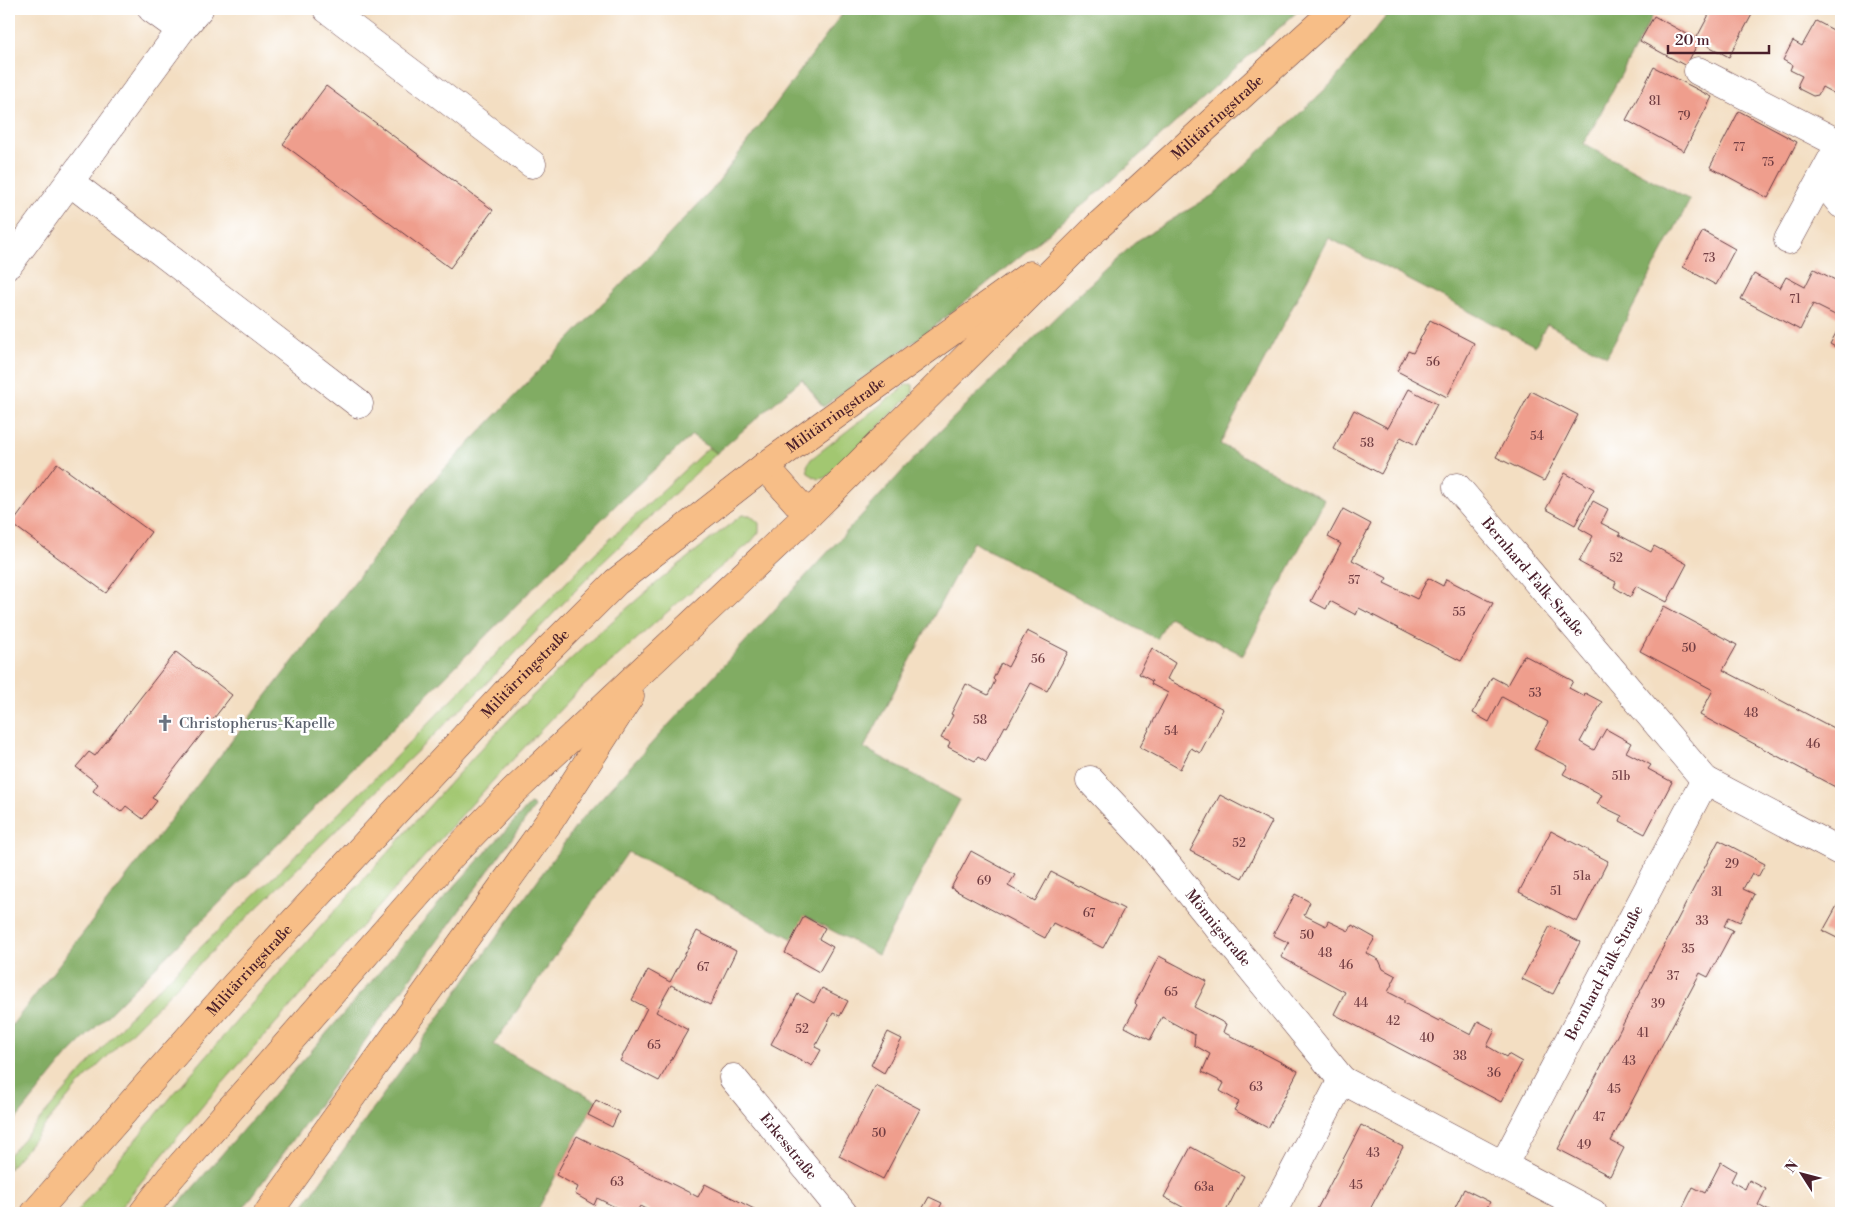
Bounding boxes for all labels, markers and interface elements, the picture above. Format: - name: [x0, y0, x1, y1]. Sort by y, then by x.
- scale bar: [1668, 22, 1769, 54]
- text: 20 m: [1675, 31, 1710, 50]
- street label: Militärringstraße: [1167, 71, 1267, 164]
- house number: 81: [1649, 94, 1662, 109]
- house number: 79: [1677, 109, 1691, 124]
- house number: 77: [1733, 140, 1745, 155]
- house number: 75: [1762, 155, 1775, 170]
- house number: 73: [1703, 251, 1716, 266]
- house number: 71: [1789, 292, 1802, 307]
- house number: 56: [1426, 355, 1440, 370]
- street label: Militärringstraße: [782, 373, 889, 457]
- house number: 54: [1530, 429, 1544, 444]
- house number: 58: [1360, 436, 1374, 451]
- street label: Bernhard-Falk-Straße: [1477, 513, 1589, 640]
- house number: 52: [1609, 551, 1623, 566]
- house number: 57: [1348, 573, 1360, 588]
- house number: 55: [1452, 605, 1466, 620]
- street label: Militärringstraße: [477, 625, 573, 722]
- house number: 50: [1682, 641, 1696, 656]
- house number: 56: [1031, 652, 1045, 667]
- house number: 53: [1528, 686, 1542, 701]
- house number: 48: [1744, 706, 1758, 721]
- church icon: Christopherus-Kapelle: [155, 713, 175, 733]
- house number: 58: [973, 713, 987, 728]
- place label: Christopherus-Kapelle: [179, 714, 335, 733]
- house number: 54: [1164, 724, 1178, 739]
- house number: 46: [1806, 737, 1820, 752]
- house number: 51b: [1612, 769, 1630, 784]
- house number: 52: [1232, 836, 1246, 851]
- house number: 29: [1725, 857, 1739, 872]
- house number: 51a: [1573, 869, 1592, 884]
- house number: 69: [977, 874, 991, 889]
- house number: 51: [1550, 884, 1563, 899]
- street label: Mönnigstraße: [1181, 885, 1256, 971]
- house number: 31: [1711, 885, 1724, 900]
- street label: Bernhard-Falk-Straße: [1560, 902, 1647, 1045]
- house number: 67: [1083, 906, 1095, 921]
- house number: 33: [1695, 914, 1709, 929]
- street label: Militärringstraße: [203, 920, 296, 1020]
- house number: 50: [1300, 928, 1314, 943]
- house number: 35: [1681, 942, 1695, 957]
- house number: 48: [1318, 946, 1332, 961]
- house number: 46: [1339, 958, 1353, 973]
- house number: 67: [697, 960, 709, 975]
- house number: 37: [1667, 969, 1679, 984]
- house number: 65: [1164, 985, 1178, 1000]
- house number: 44: [1354, 996, 1368, 1011]
- house number: 39: [1651, 997, 1665, 1012]
- house number: 42: [1386, 1014, 1400, 1029]
- house number: 52: [795, 1022, 809, 1037]
- house number: 41: [1637, 1026, 1650, 1041]
- house number: 40: [1419, 1031, 1435, 1046]
- house number: 65: [647, 1038, 661, 1053]
- house number: 38: [1453, 1049, 1467, 1064]
- house number: 43: [1622, 1054, 1636, 1069]
- house number: 36: [1487, 1066, 1501, 1081]
- house number: 63: [1249, 1080, 1263, 1095]
- house number: 45: [1607, 1082, 1621, 1097]
- street label: Erkesstraße: [756, 1109, 821, 1183]
- house number: 47: [1593, 1110, 1605, 1125]
- house number: 50: [872, 1126, 886, 1141]
- house number: 49: [1577, 1138, 1591, 1153]
- house number: 43: [1366, 1146, 1380, 1161]
- north arrow: [1778, 1150, 1828, 1200]
- text: N: [1782, 1157, 1803, 1177]
- house number: 63: [610, 1175, 624, 1190]
- house number: 45: [1349, 1178, 1363, 1193]
- house number: 63a: [1194, 1180, 1215, 1195]

